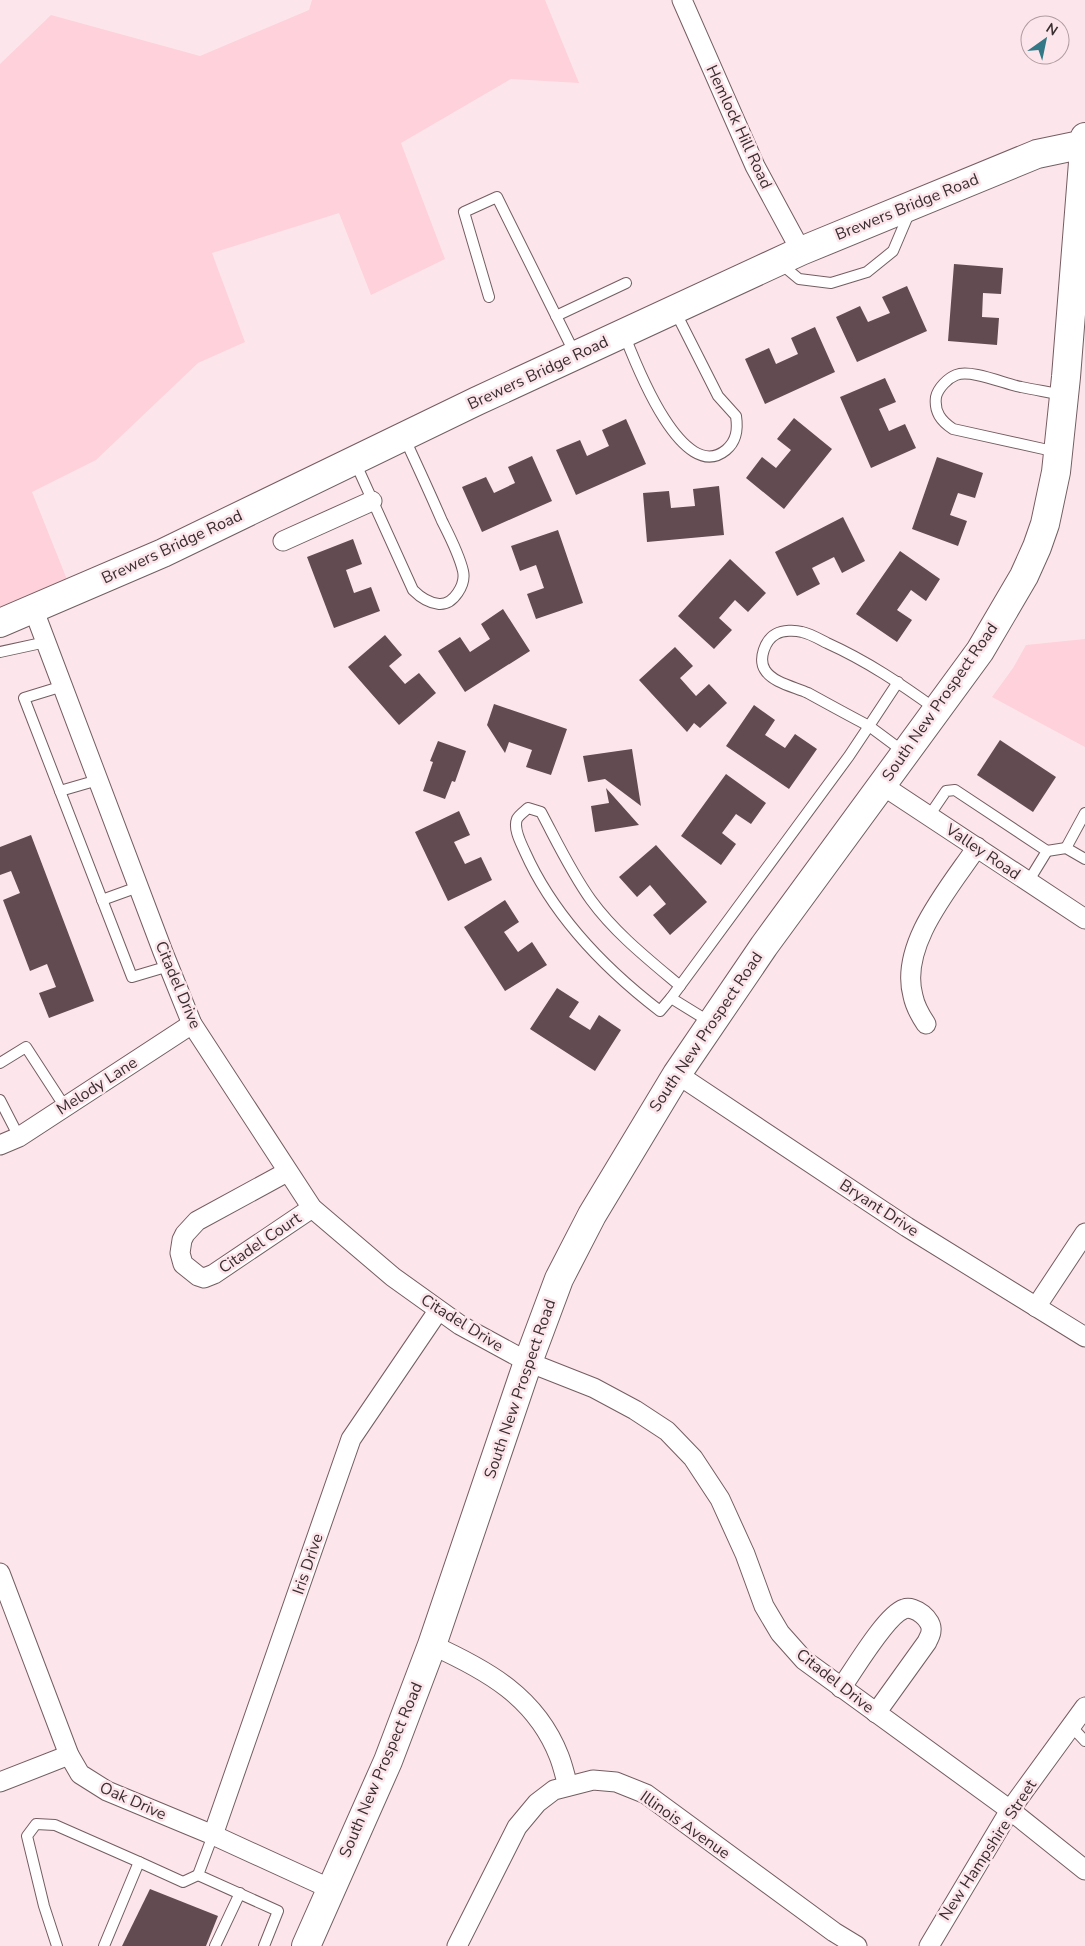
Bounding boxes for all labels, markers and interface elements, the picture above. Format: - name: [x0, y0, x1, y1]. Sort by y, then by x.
- north arrow: [1020, 15, 1070, 65]
- text: N: [1042, 19, 1061, 40]
- street label: Hemlock Hill Road: [701, 62, 777, 192]
- street label: Brewers Bridge Road: [832, 168, 982, 246]
- street label: Brewers Bridge Road: [464, 331, 612, 415]
- street label: Brewers Bridge Road: [98, 505, 246, 589]
- street label: South New Prospect Road: [877, 618, 1003, 786]
- street label: Valley Road: [940, 818, 1025, 885]
- street label: Citadel Drive: [150, 938, 206, 1032]
- street label: South New Prospect Road: [644, 948, 768, 1116]
- street label: Melody Lane: [52, 1052, 142, 1120]
- street label: Bryant Drive: [835, 1174, 923, 1242]
- street label: Citadel Court: [214, 1207, 306, 1279]
- street label: Citadel Drive: [417, 1289, 507, 1357]
- street label: South New Prospect Road: [479, 1296, 561, 1482]
- street label: Iris Drive: [287, 1530, 329, 1598]
- street label: Citadel Drive: [792, 1644, 878, 1718]
- street label: South New Prospect Road: [334, 1679, 428, 1861]
- street label: New Hampshire Street: [934, 1775, 1042, 1925]
- street label: Oak Drive: [96, 1777, 170, 1825]
- street label: Illinois Avenue: [636, 1786, 734, 1864]

